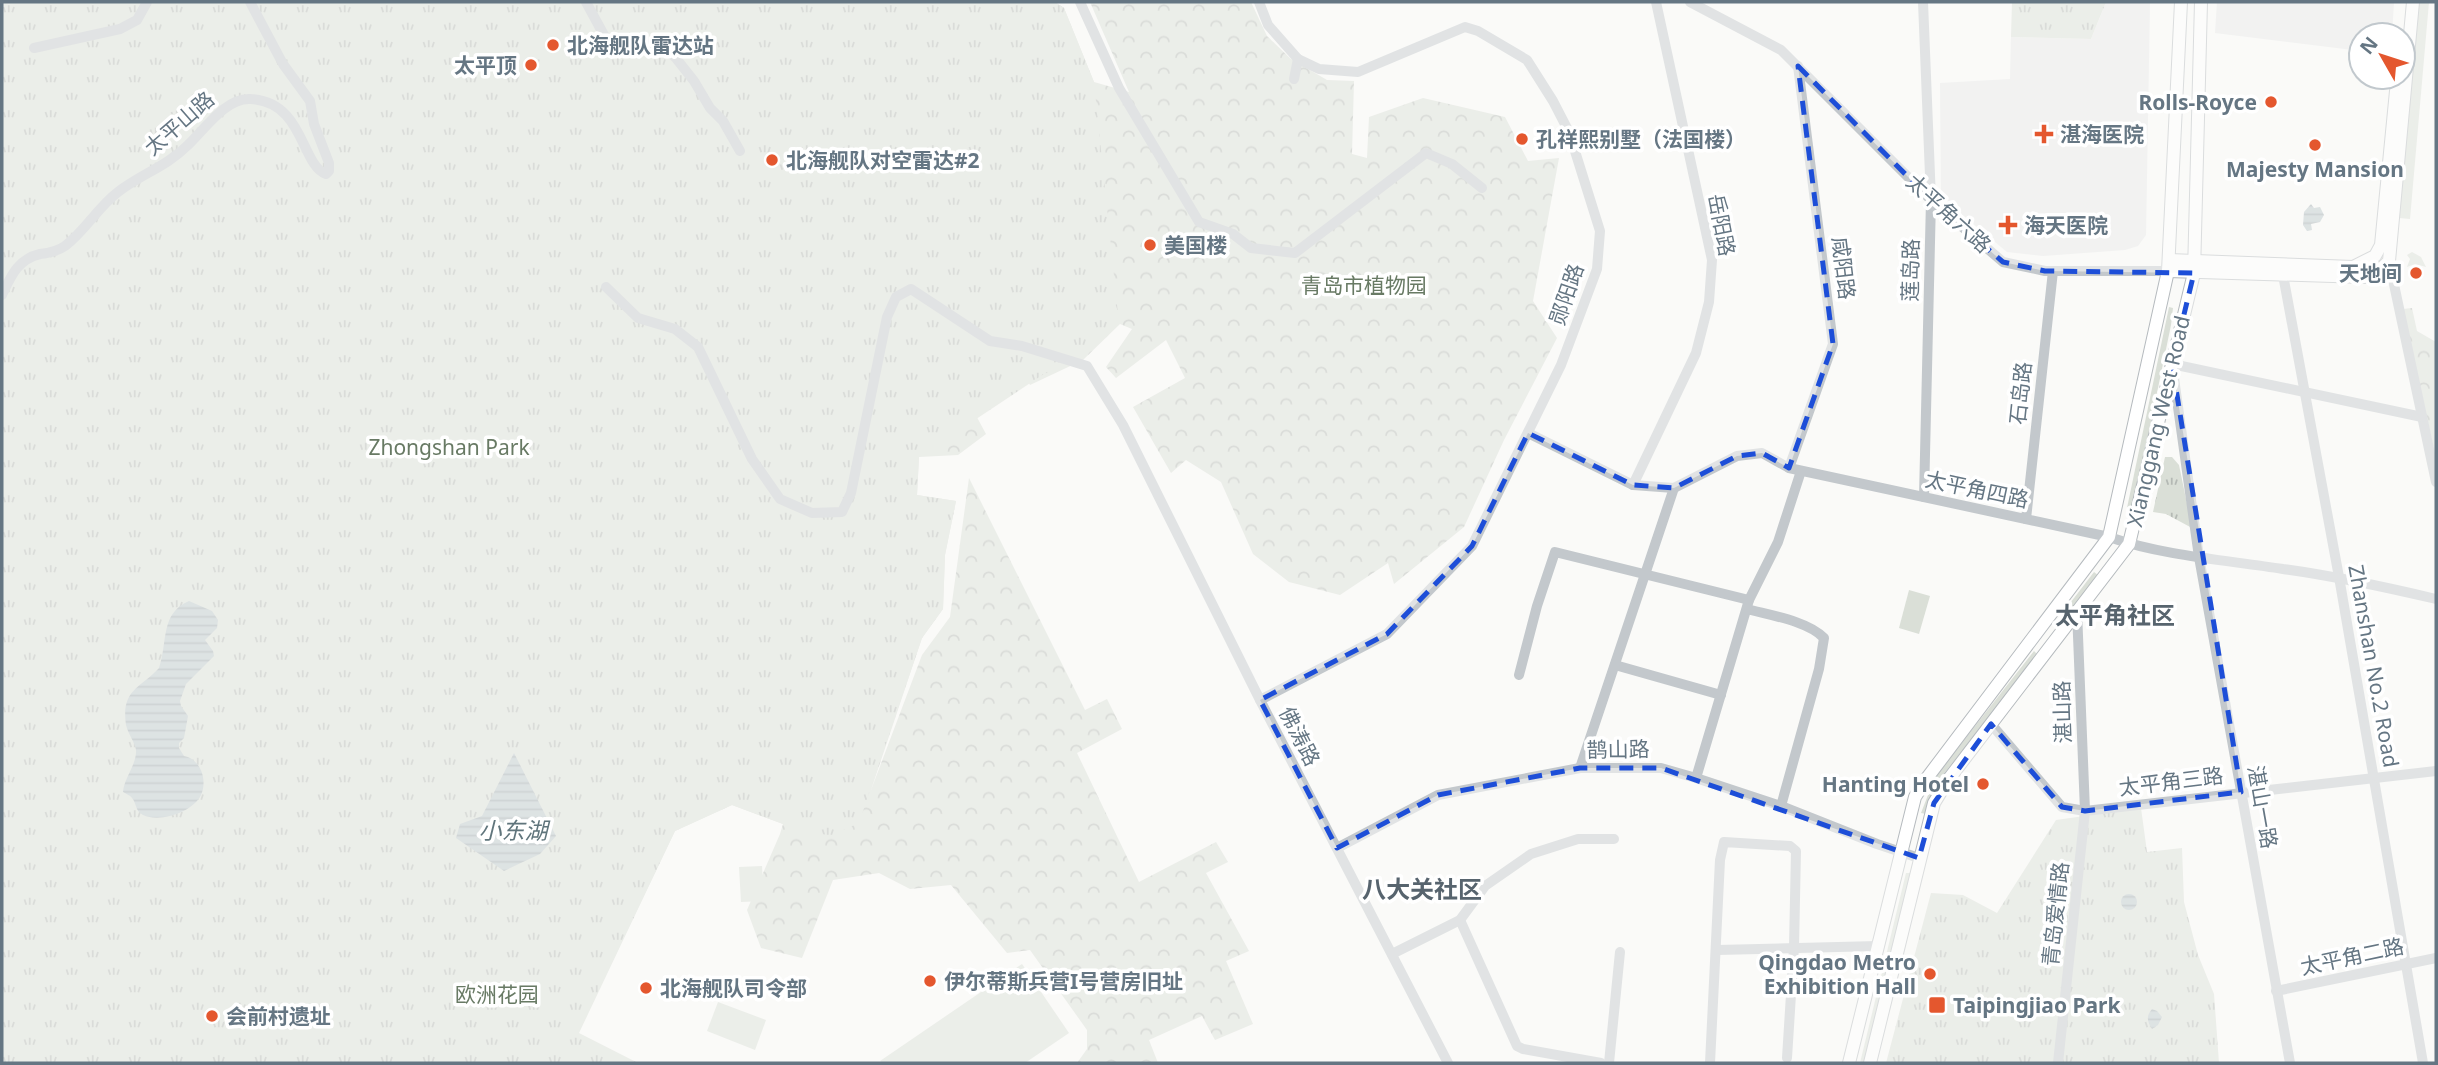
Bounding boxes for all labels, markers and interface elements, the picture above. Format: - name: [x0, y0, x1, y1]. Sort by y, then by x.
- north arrow: [2347, 21, 2417, 91]
- place label: 北海舰队雷达站: [567, 31, 714, 59]
- text: N: [2354, 31, 2384, 59]
- marker: 北海舰队雷达站: [545, 37, 561, 53]
- place label: 太平顶: [454, 51, 517, 79]
- marker: 太平顶: [523, 57, 539, 73]
- street label: 太平山路: [138, 85, 220, 161]
- place label: Rolls-Royce: [2138, 88, 2257, 116]
- marker: Rolls-Royce: [2263, 94, 2279, 110]
- place label: 湛海医院: [2060, 120, 2144, 148]
- marker: 湛海医院: [2034, 124, 2054, 144]
- place label: 孔祥熙别墅（法国楼）: [1536, 125, 1746, 153]
- marker: 孔祥熙别墅（法国楼）: [1514, 131, 1530, 147]
- marker: Majesty Mansion: [2307, 137, 2323, 153]
- place label: 北海舰队对空雷达#2: [786, 146, 980, 174]
- marker: 北海舰队对空雷达#2: [764, 152, 780, 168]
- place label: Majesty Mansion: [2226, 155, 2404, 183]
- street label: 太平角六路: [1901, 167, 1997, 259]
- street label: 岳阳路: [1702, 191, 1742, 259]
- place label: 海天医院: [2024, 211, 2108, 239]
- marker: 海天医院: [1998, 215, 2018, 235]
- place label: 美国楼: [1164, 231, 1227, 259]
- street label: 咸阳路: [1826, 235, 1862, 301]
- marker: 美国楼: [1142, 237, 1158, 253]
- street label: 莲岛路: [1895, 238, 1925, 302]
- place label: 天地间: [2339, 259, 2402, 287]
- street label: 郧阳路: [1543, 260, 1589, 328]
- marker: 天地间: [2408, 265, 2424, 281]
- park label: 青岛市植物园: [1301, 271, 1427, 299]
- street label: Xianggang West Road: [2120, 313, 2196, 529]
- street label: 石岛路: [2003, 360, 2037, 426]
- park label: Zhongshan Park: [368, 433, 530, 461]
- street label: 太平角四路: [1923, 464, 2031, 514]
- street label: Zhanshan No.2 Road: [2342, 563, 2406, 769]
- district label: 太平角社区: [2055, 598, 2175, 631]
- street label: 湛山路: [2047, 680, 2077, 744]
- street label: 佛涛路: [1273, 702, 1327, 770]
- street label: 鹊山路: [1586, 734, 1650, 764]
- street label: 太平角三路: [2117, 761, 2225, 801]
- street label: 湛山一路: [2242, 763, 2284, 851]
- place label: Hanting Hotel: [1822, 770, 1969, 798]
- marker: Hanting Hotel: [1975, 776, 1991, 792]
- water label: 小东湖: [479, 814, 551, 846]
- street label: 青岛爱情路: [2036, 860, 2074, 968]
- district label: 八大关社区: [1362, 872, 1482, 905]
- street label: 太平角二路: [2298, 931, 2406, 981]
- place label: Qingdao Metro Exhibition Hall: [1758, 948, 1916, 1000]
- marker: Qingdao Metro Exhibition Hall: [1922, 966, 1938, 982]
- place label: 伊尔蒂斯兵营I号营房旧址: [944, 967, 1183, 995]
- marker: 伊尔蒂斯兵营I号营房旧址: [922, 973, 938, 989]
- place label: 北海舰队司令部: [660, 974, 807, 1002]
- park label: 欧洲花园: [455, 980, 539, 1008]
- marker: 北海舰队司令部: [638, 980, 654, 996]
- place label: Taipingjiao Park: [1953, 991, 2121, 1019]
- marker: Taipingjiao Park: [1927, 995, 1947, 1015]
- place label: 会前村遗址: [226, 1002, 331, 1030]
- marker: 会前村遗址: [204, 1008, 220, 1024]

